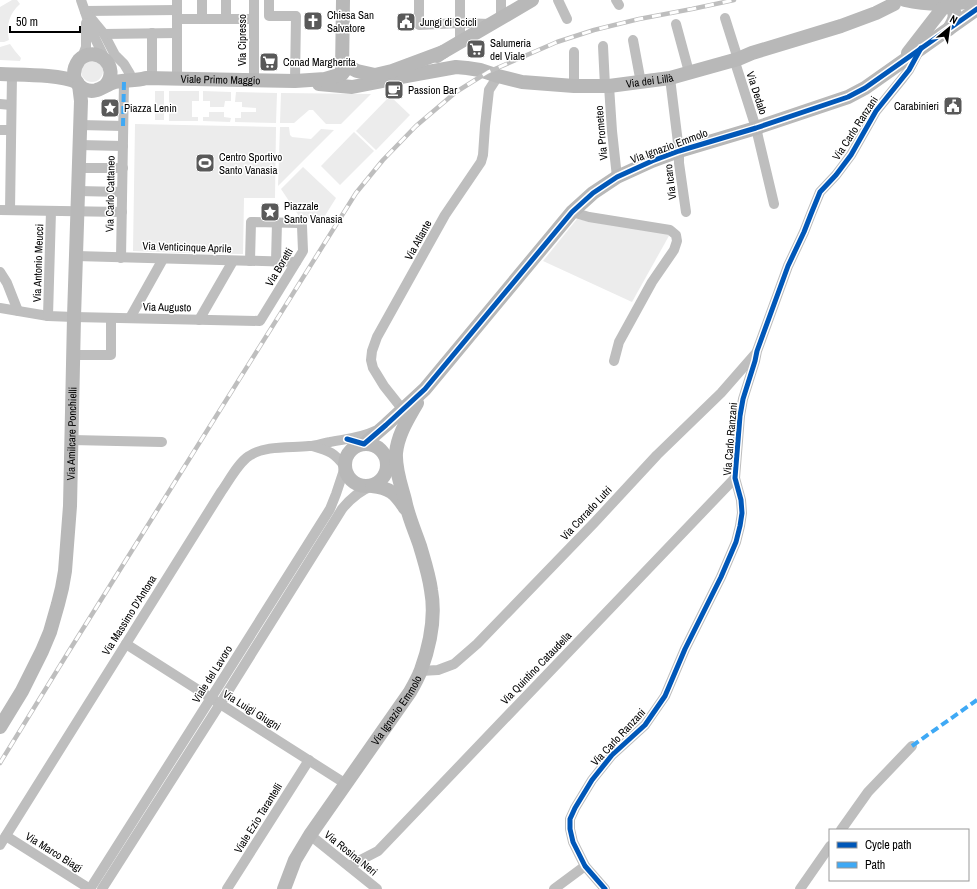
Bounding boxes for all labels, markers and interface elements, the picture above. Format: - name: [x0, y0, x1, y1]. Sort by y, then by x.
- scale bar: [10, 8, 80, 34]
- place label: Chiesa San Salvatore: [327, 8, 374, 35]
- north arrow: [929, 8, 969, 48]
- church icon: Chiesa San Salvatore: [302, 10, 324, 32]
- public building icon: Jungi di Scicli: [395, 11, 417, 33]
- text: N: [948, 12, 960, 27]
- text: 50 m: [16, 14, 38, 30]
- street label: Via Cipresso: [235, 14, 249, 66]
- place label: Jungi di Scicli: [420, 15, 477, 29]
- place label: Salumeria del Viale: [490, 36, 531, 63]
- supermarket icon: Salumeria del Viale: [465, 38, 487, 60]
- supermarket icon: Conad Margherita: [258, 51, 280, 73]
- place label: Conad Margherita: [283, 55, 356, 69]
- street label: Via dei Lillà: [625, 70, 675, 91]
- street label: Via Dedalo: [743, 70, 771, 116]
- street label: Viale Primo Maggio: [181, 72, 261, 87]
- cafe icon: Passion Bar: [383, 79, 405, 101]
- place label: Passion Bar: [408, 83, 457, 97]
- street label: Via Carlo Ranzani: [829, 93, 881, 163]
- public building icon: Carabinieri: [942, 95, 964, 117]
- place icon: Piazza Lenin: [99, 97, 121, 119]
- place label: Carabinieri: [894, 99, 939, 113]
- place label: Piazza Lenin: [124, 101, 177, 115]
- street label: Via Prometeo: [592, 105, 610, 161]
- street label: Via Ignazio Emmolo: [629, 126, 709, 166]
- place label: Centro Sportivo Santo Vanasia: [219, 150, 282, 177]
- sports icon: Centro Sportivo Santo Vanasia: [194, 152, 216, 174]
- street label: Via Carlo Cattaneo: [102, 156, 118, 232]
- street label: Via Icaro: [661, 163, 679, 201]
- place label: Piazzale Santo Vanasia: [284, 199, 343, 226]
- place icon: Piazzale Santo Vanasia: [259, 201, 281, 223]
- street label: Via Atlante: [401, 218, 435, 262]
- street label: Via Antonio Meucci: [30, 224, 46, 302]
- street label: Via Venticinque Aprile: [142, 238, 232, 256]
- street label: Via Boretti: [262, 245, 296, 289]
- street label: Via Augusto: [143, 300, 191, 314]
- street label: Via Amilcare Ponchielli: [64, 387, 80, 480]
- street label: Via Carlo Ranzani: [720, 402, 740, 476]
- street label: Via Corrado Lutri: [557, 483, 615, 543]
- street label: Via Massimo D'Antona: [99, 572, 159, 658]
- street label: Via Quintino Cataudella: [498, 629, 574, 707]
- street label: Viale del Lavoro: [189, 643, 235, 705]
- street label: Via Ignazio Emmolo: [368, 673, 425, 748]
- street label: Via Luigi Giugni: [220, 687, 284, 733]
- street label: Via Carlo Ranzani: [588, 705, 648, 769]
- street label: Viale Ezio Tarantelli: [231, 780, 285, 856]
- street label: Via Rosina Neri: [322, 827, 380, 879]
- street label: Via Marco Biagi: [23, 829, 85, 875]
- legend: [829, 829, 969, 881]
- text: Cycle path: [865, 837, 912, 853]
- text: Path: [865, 857, 885, 873]

